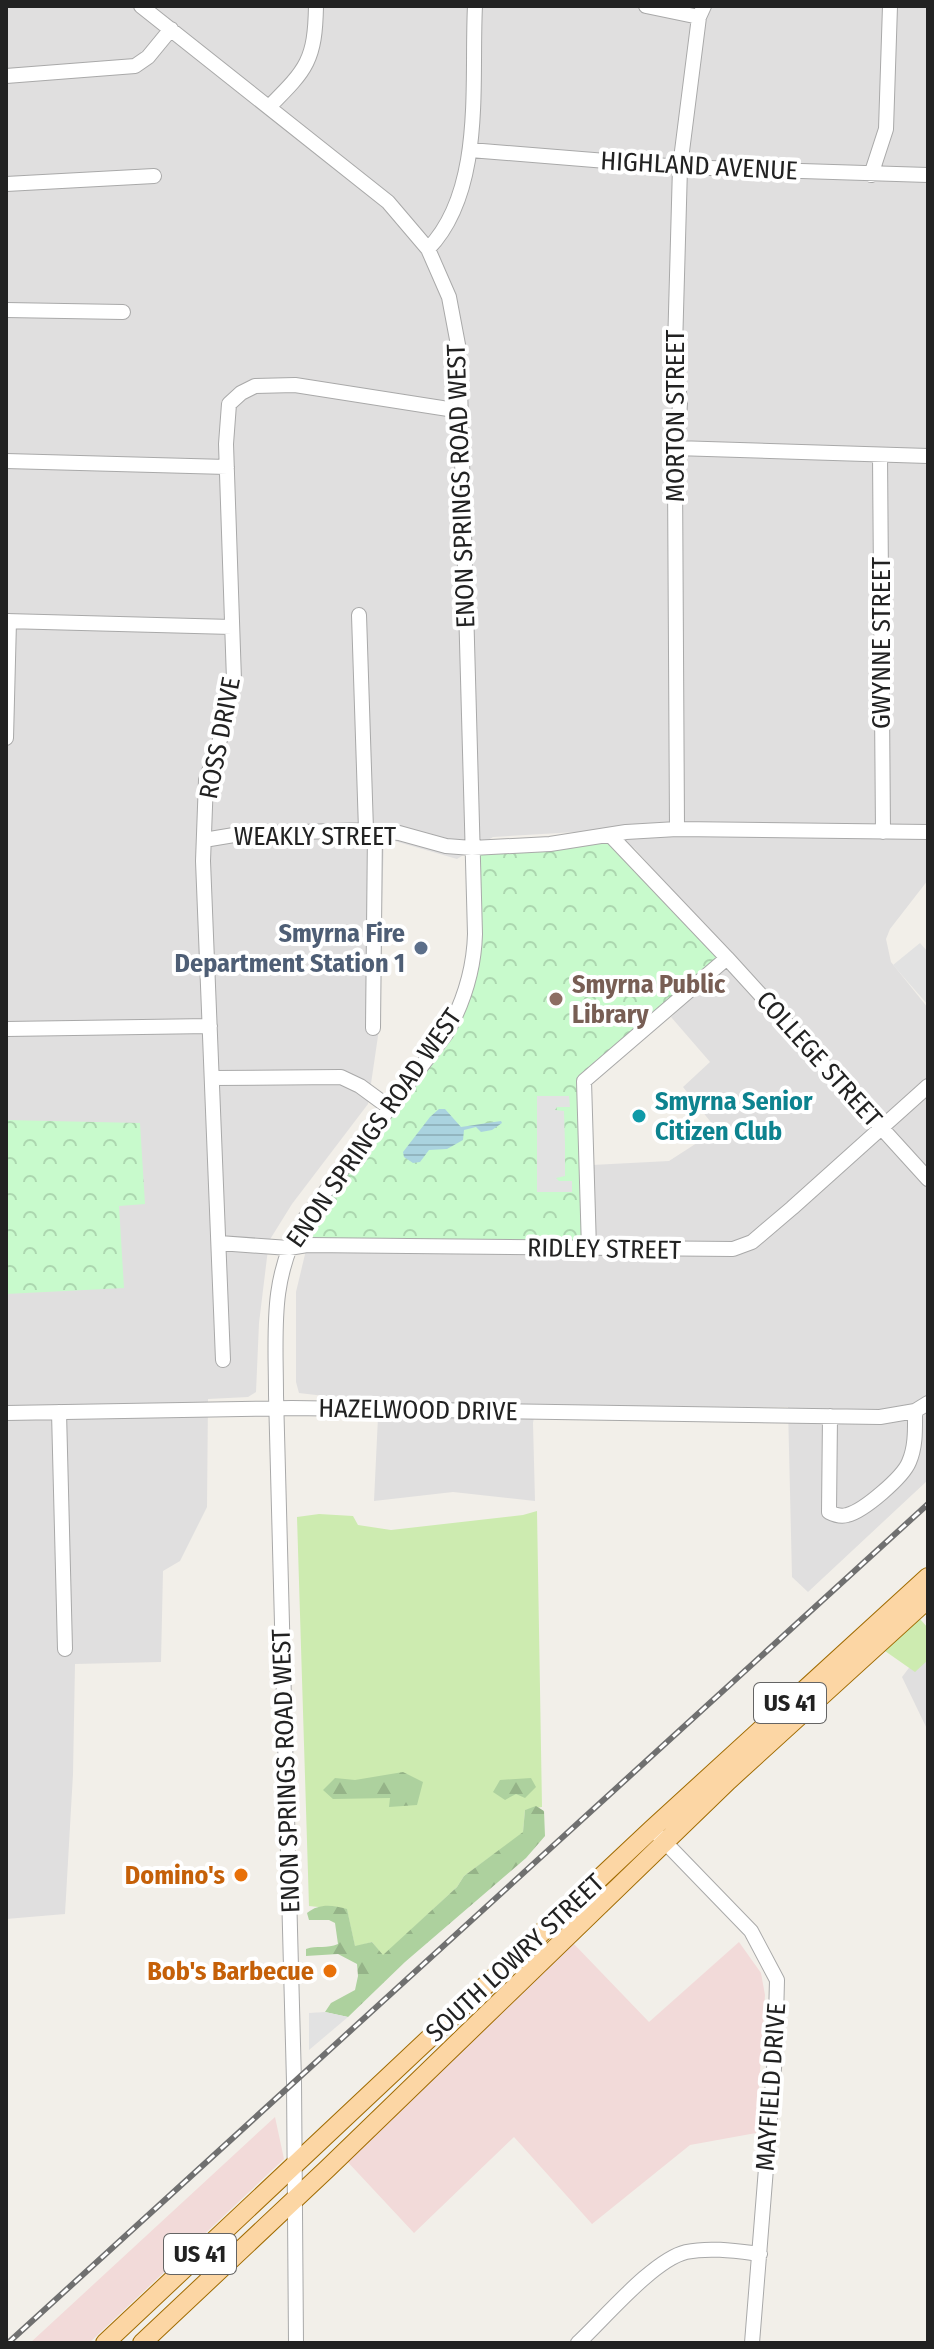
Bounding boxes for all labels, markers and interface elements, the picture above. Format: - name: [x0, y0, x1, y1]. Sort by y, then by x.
- street label: HIGHLAND AVENUE: [600, 145, 798, 187]
- street label: MORTON STREET: [660, 330, 691, 502]
- street label: ENON SPRINGS ROAD WEST: [441, 344, 481, 628]
- street label: GWYNNE STREET: [866, 557, 897, 729]
- street label: ROSS DRIVE: [193, 674, 247, 802]
- street label: WEAKLY STREET: [234, 821, 396, 852]
- place label: Smyrna Fire Department Station 1: [175, 918, 405, 979]
- marker: Smyrna Fire Department Station 1: [412, 939, 430, 957]
- place label: Smyrna Public Library: [572, 969, 726, 1030]
- street label: COLLEGE STREET: [750, 985, 888, 1133]
- marker: Smyrna Public Library: [547, 990, 565, 1008]
- street label: ENON SPRINGS ROAD WEST: [280, 1003, 468, 1253]
- place label: Smyrna Senior Citizen Club: [655, 1086, 813, 1147]
- marker: Smyrna Senior Citizen Club: [630, 1107, 648, 1125]
- street label: RIDLEY STREET: [527, 1232, 681, 1266]
- street label: HAZELWOOD DRIVE: [318, 1393, 518, 1427]
- street label: ENON SPRINGS ROAD WEST: [266, 1629, 306, 1913]
- road number: US 41: [754, 1683, 826, 1723]
- place label: Domino's: [125, 1860, 225, 1891]
- marker: Domino's: [232, 1866, 250, 1884]
- street label: SOUTH LOWRY STREET: [420, 1868, 610, 2048]
- place label: Bob's Barbecue: [147, 1956, 314, 1987]
- marker: Bob's Barbecue: [321, 1962, 339, 1980]
- street label: MAYFIELD DRIVE: [750, 2002, 792, 2172]
- road number: US 41: [164, 2234, 236, 2274]

